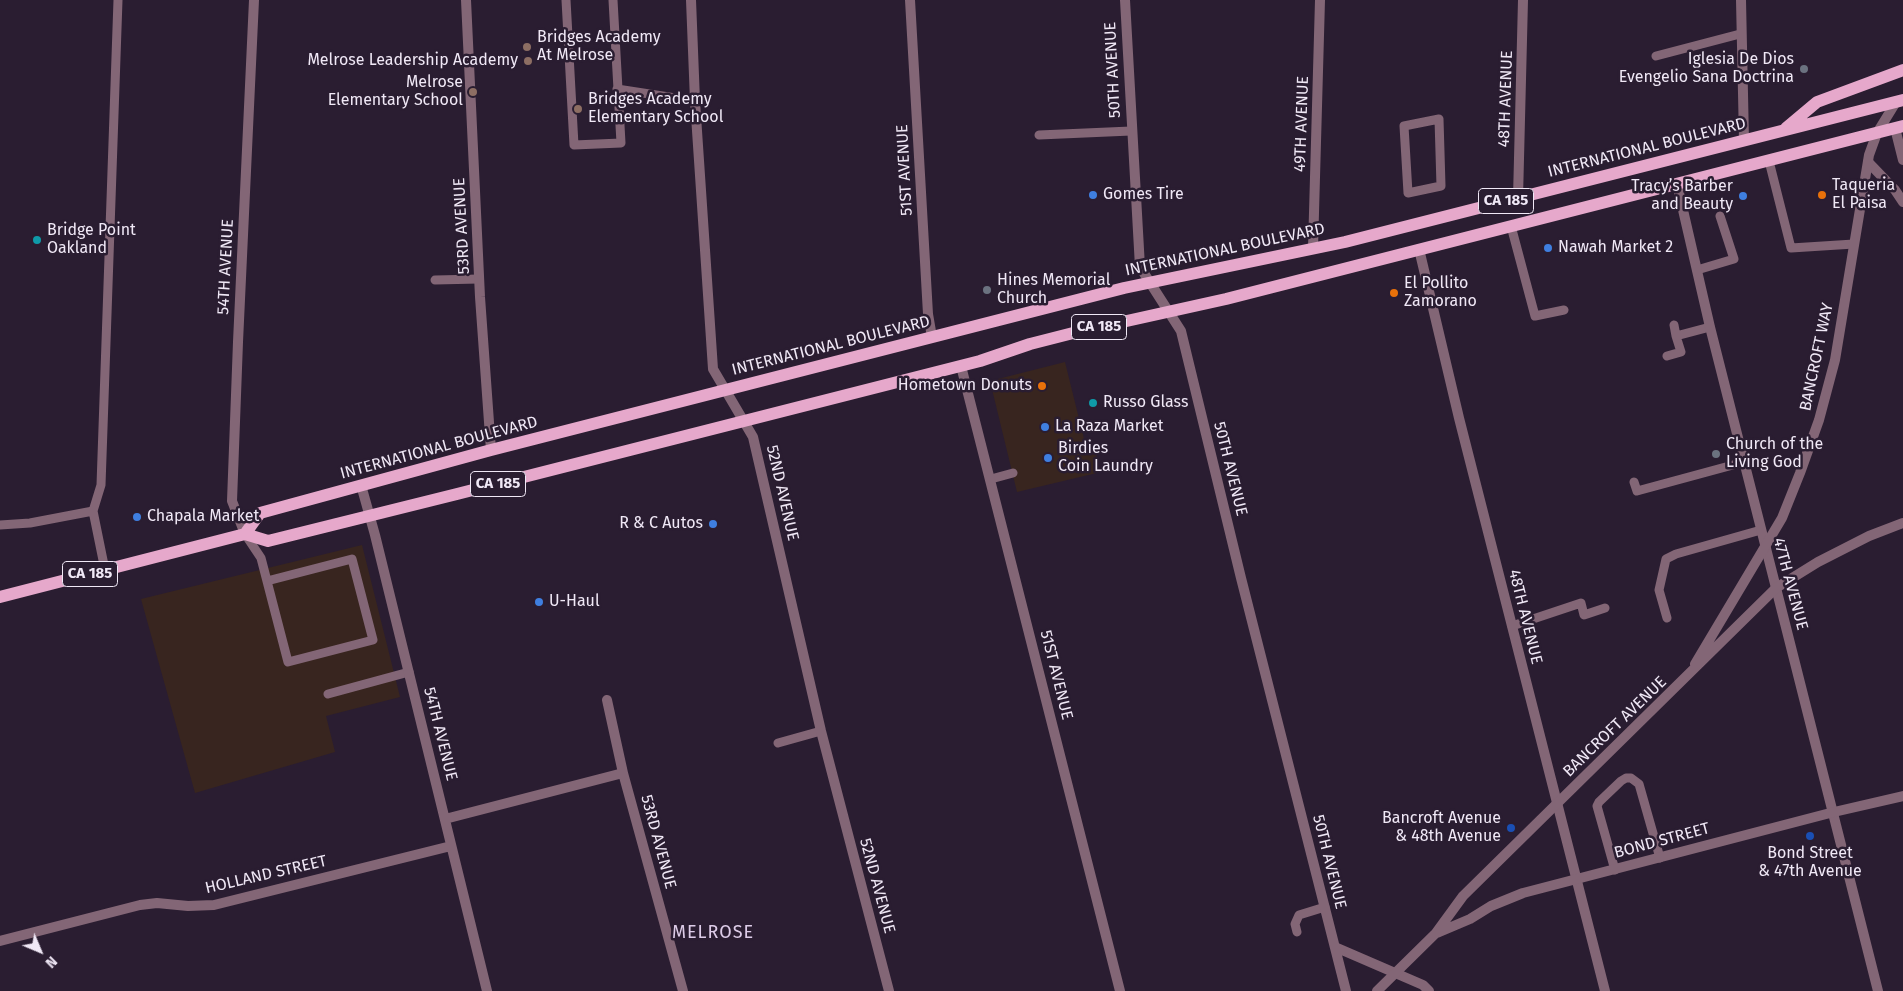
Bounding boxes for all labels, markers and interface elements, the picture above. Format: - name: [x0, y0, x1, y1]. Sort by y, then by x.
- street label: 50TH AVENUE: [1101, 21, 1125, 119]
- place label: Bridges Academy At Melrose: [537, 28, 661, 66]
- marker: Bridges Academy At Melrose: [521, 41, 533, 53]
- street label: 48TH AVENUE: [1495, 50, 1517, 148]
- place label: Iglesia De Dios Evengelio Sana Doctrina: [1619, 50, 1794, 88]
- place label: Melrose Leadership Academy: [307, 51, 518, 71]
- marker: Melrose Leadership Academy: [522, 55, 534, 67]
- marker: Iglesia De Dios Evengelio Sana Doctrina: [1798, 63, 1810, 75]
- place label: Melrose Elementary School: [328, 73, 463, 111]
- street label: 49TH AVENUE: [1291, 76, 1313, 172]
- marker: Melrose Elementary School: [467, 86, 479, 98]
- place label: Bridges Academy Elementary School: [588, 90, 723, 128]
- marker: Bridges Academy Elementary School: [572, 103, 584, 115]
- street label: INTERNATIONAL BOULEVARD: [1546, 114, 1748, 182]
- street label: 51ST AVENUE: [893, 124, 917, 216]
- place label: Taqueria El Paisa: [1832, 176, 1895, 214]
- street label: 53RD AVENUE: [450, 177, 474, 275]
- place label: Tracy’s Barber and Beauty: [1631, 177, 1733, 215]
- place label: Gomes Tire: [1103, 185, 1184, 205]
- road number: CA 185: [1478, 188, 1534, 214]
- marker: Gomes Tire: [1087, 189, 1099, 201]
- marker: Taqueria El Paisa: [1816, 189, 1828, 201]
- marker: Tracy’s Barber and Beauty: [1737, 190, 1749, 202]
- street label: 54TH AVENUE: [214, 219, 238, 315]
- street label: INTERNATIONAL BOULEVARD: [1123, 219, 1327, 281]
- place label: Bridge Point Oakland: [47, 221, 136, 259]
- marker: Bridge Point Oakland: [31, 234, 43, 246]
- place label: Nawah Market 2: [1558, 238, 1673, 258]
- marker: Nawah Market 2: [1542, 242, 1554, 254]
- place label: Hines Memorial Church: [997, 271, 1110, 309]
- place label: El Pollito Zamorano: [1404, 274, 1477, 312]
- marker: Hines Memorial Church: [981, 284, 993, 296]
- marker: El Pollito Zamorano: [1388, 287, 1400, 299]
- street label: BANCROFT WAY: [1796, 301, 1838, 413]
- street label: INTERNATIONAL BOULEVARD: [730, 312, 932, 380]
- road number: CA 185: [1072, 314, 1126, 340]
- place label: Hometown Donuts: [898, 376, 1032, 396]
- marker: Hometown Donuts: [1036, 380, 1048, 392]
- place label: Russo Glass: [1103, 393, 1188, 413]
- marker: Russo Glass: [1087, 397, 1099, 409]
- street label: INTERNATIONAL BOULEVARD: [338, 412, 540, 484]
- place label: La Raza Market: [1055, 417, 1164, 437]
- street label: 50TH AVENUE: [1209, 420, 1251, 518]
- marker: La Raza Market: [1039, 421, 1051, 433]
- place label: Church of the Living God: [1726, 435, 1823, 473]
- place label: Birdies Coin Laundry: [1058, 439, 1153, 477]
- street label: 52ND AVENUE: [762, 443, 802, 543]
- marker: Church of the Living God: [1710, 448, 1722, 460]
- marker: Birdies Coin Laundry: [1042, 452, 1054, 464]
- road number: CA 185: [470, 472, 526, 496]
- place label: Chapala Market: [147, 507, 259, 527]
- marker: Chapala Market: [131, 511, 143, 523]
- place label: R & C Autos: [619, 514, 703, 534]
- marker: R & C Autos: [707, 518, 719, 530]
- street label: 47TH AVENUE: [1768, 536, 1812, 632]
- road number: CA 185: [62, 562, 118, 586]
- street label: 48TH AVENUE: [1504, 568, 1546, 666]
- place label: U-Haul: [549, 592, 600, 612]
- marker: U-Haul: [533, 596, 545, 608]
- street label: 51ST AVENUE: [1036, 628, 1076, 722]
- street label: BANCROFT AVENUE: [1559, 673, 1671, 781]
- street label: 54TH AVENUE: [419, 685, 461, 783]
- street label: 53RD AVENUE: [636, 793, 680, 891]
- place label: Bancroft Avenue & 48th Avenue: [1382, 809, 1501, 847]
- street label: 50TH AVENUE: [1308, 813, 1350, 911]
- street label: BOND STREET: [1612, 819, 1712, 863]
- marker: Bancroft Avenue & 48th Avenue: [1505, 822, 1517, 834]
- marker: Bond Street & 47th Avenue: [1804, 830, 1816, 842]
- street label: 52ND AVENUE: [855, 836, 899, 936]
- place label: Bond Street & 47th Avenue: [1758, 844, 1862, 882]
- street label: HOLLAND STREET: [203, 852, 329, 898]
- district label: MELROSE: [671, 922, 755, 944]
- north arrow: [15, 926, 65, 976]
- text: N: [42, 953, 60, 971]

